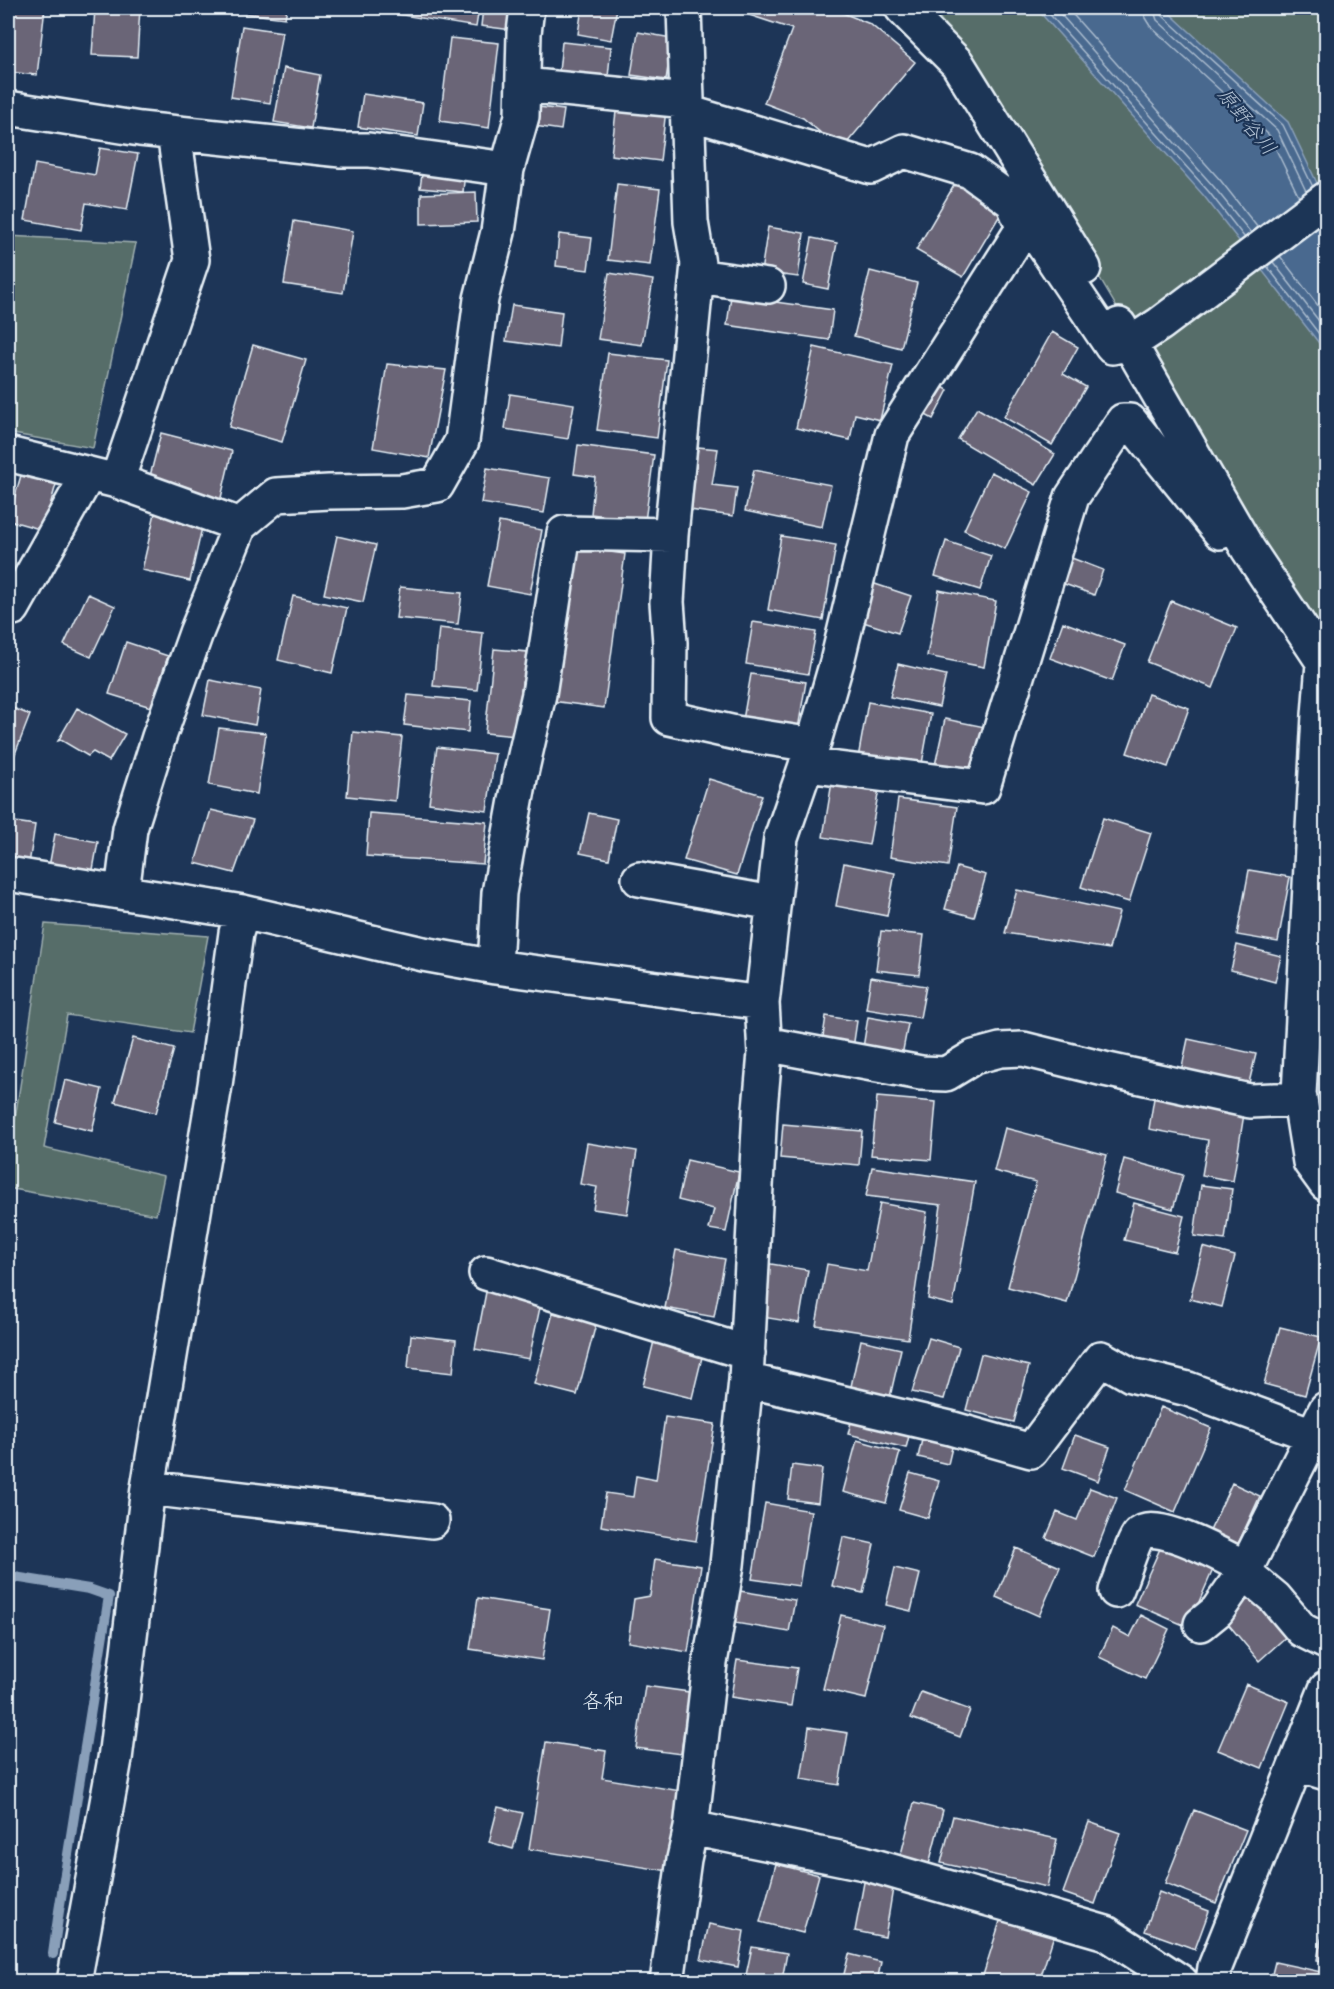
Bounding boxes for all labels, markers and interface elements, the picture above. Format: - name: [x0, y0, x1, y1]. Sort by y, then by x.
- water label: 原野谷川: [1213, 82, 1281, 160]
- district label: 各和: [582, 1688, 624, 1713]

